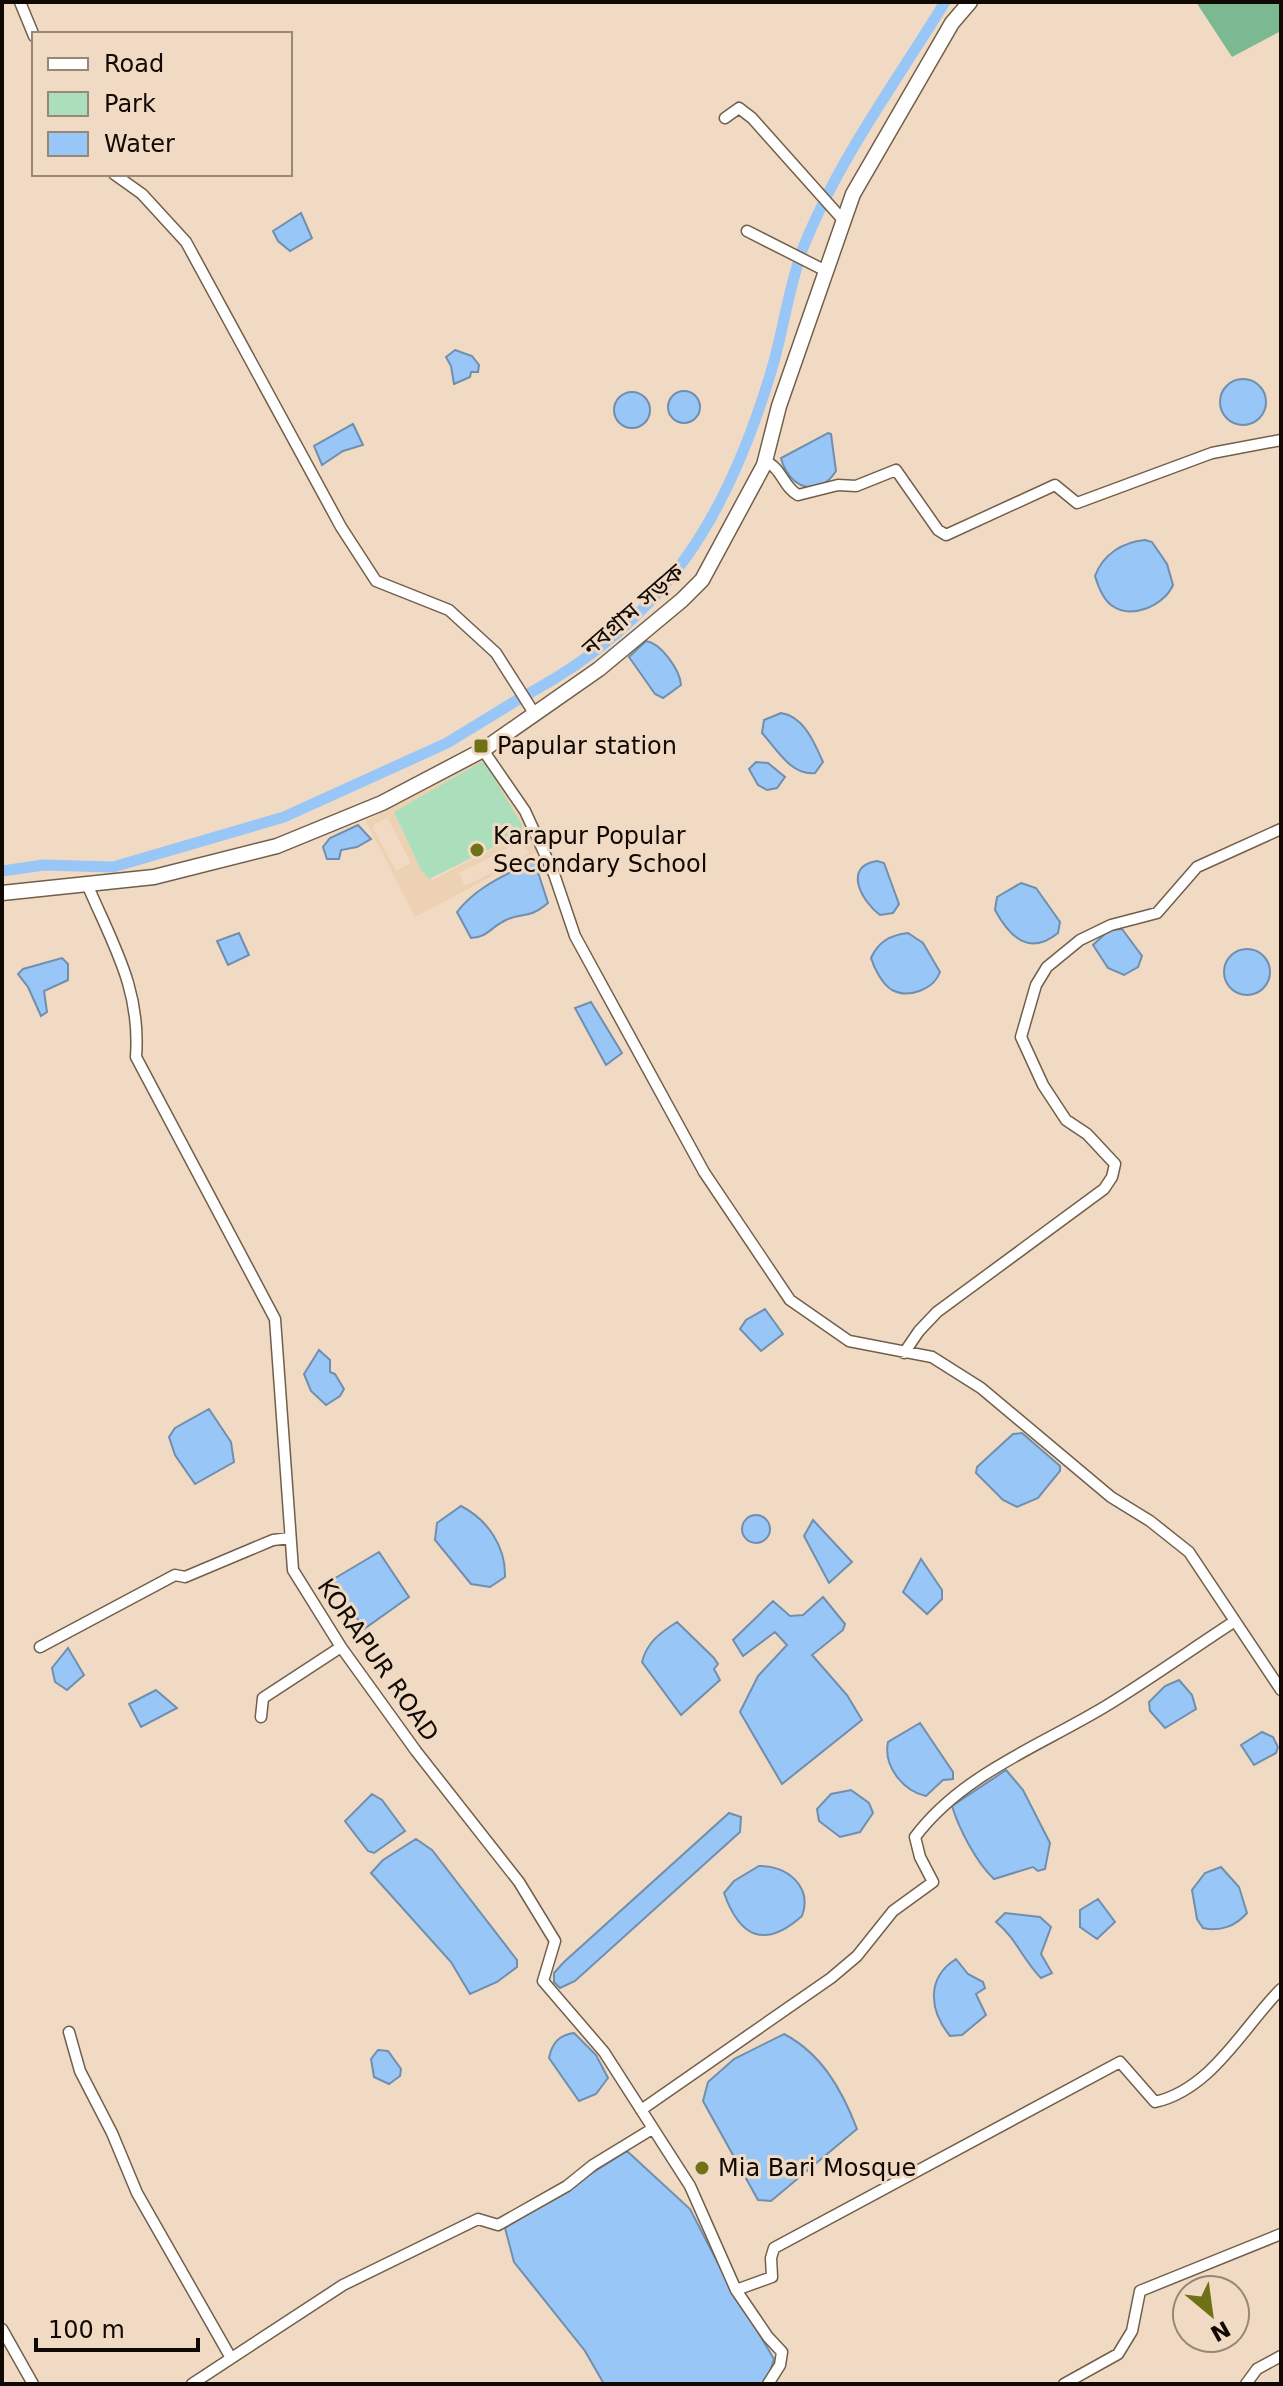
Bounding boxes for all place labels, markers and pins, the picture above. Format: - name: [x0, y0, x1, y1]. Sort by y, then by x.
- place label: Papular station: [497, 732, 677, 760]
- marker: Papular station: [472, 737, 490, 755]
- place label: Karapur Popular Secondary School: [493, 822, 707, 878]
- marker: Karapur Popular Secondary School: [468, 841, 486, 859]
- place label: Mia Bari Mosque: [718, 2154, 916, 2182]
- marker: Mia Bari Mosque: [693, 2159, 711, 2177]

